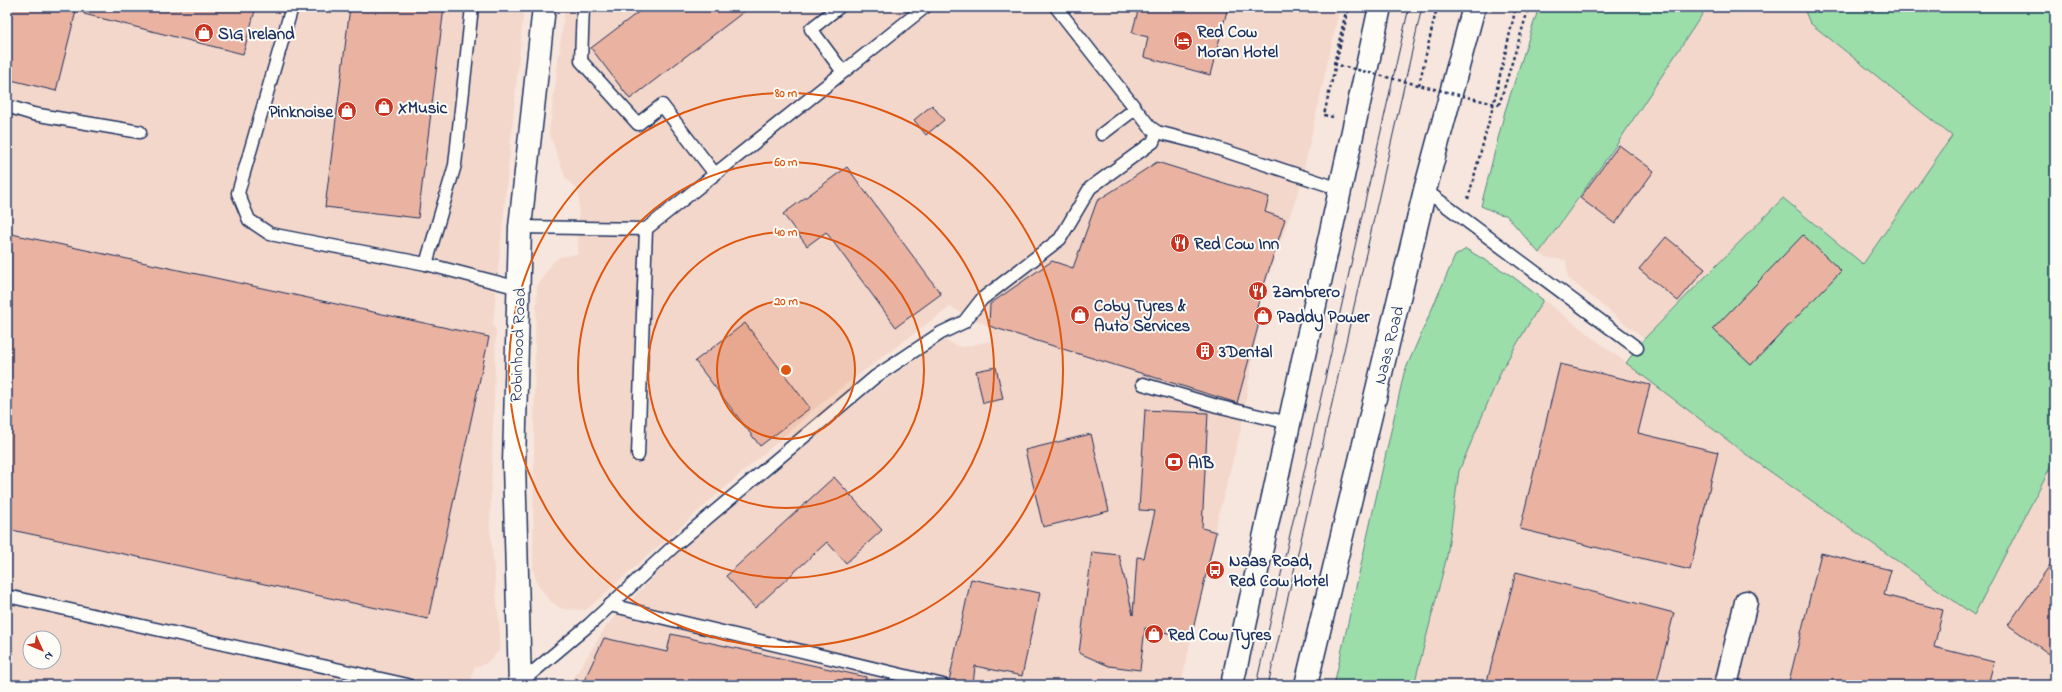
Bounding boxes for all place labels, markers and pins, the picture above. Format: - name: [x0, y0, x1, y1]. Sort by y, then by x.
- place label: Red Cow Moran Hotel: [1197, 20, 1278, 65]
- shop icon: SIG Ireland: [193, 22, 215, 44]
- place label: SIG Ireland: [218, 22, 295, 47]
- hotel icon: Red Cow Moran Hotel: [1172, 30, 1194, 52]
- shop icon: XMusic: [373, 96, 395, 118]
- place label: XMusic: [398, 96, 447, 121]
- place label: Pinknoise: [269, 100, 334, 125]
- shop icon: Pinknoise: [336, 100, 358, 122]
- restaurant icon: Red Cow Inn: [1169, 232, 1191, 254]
- place label: Red Cow Inn: [1194, 232, 1280, 257]
- restaurant icon: Zambrero: [1247, 280, 1269, 302]
- place label: Zambrero: [1272, 280, 1340, 305]
- place label: Coby Tyres & Auto Services: [1094, 294, 1191, 339]
- shop icon: Coby Tyres & Auto Services: [1069, 304, 1091, 326]
- shop icon: Paddy Power: [1252, 305, 1274, 327]
- place label: Paddy Power: [1277, 305, 1370, 332]
- building icon: 3Dental: [1194, 340, 1216, 362]
- place label: 3Dental: [1218, 340, 1272, 365]
- centre of rings: [779, 363, 793, 377]
- bank icon: AIB: [1163, 451, 1185, 473]
- place label: AIB: [1188, 451, 1214, 476]
- place label: Naas Road, Red Cow Hotel: [1229, 549, 1328, 594]
- bus stop icon: Naas Road, Red Cow Hotel: [1204, 559, 1226, 581]
- shop icon: Red Cow Tyres: [1143, 623, 1165, 645]
- place label: Red Cow Tyres: [1168, 623, 1272, 650]

